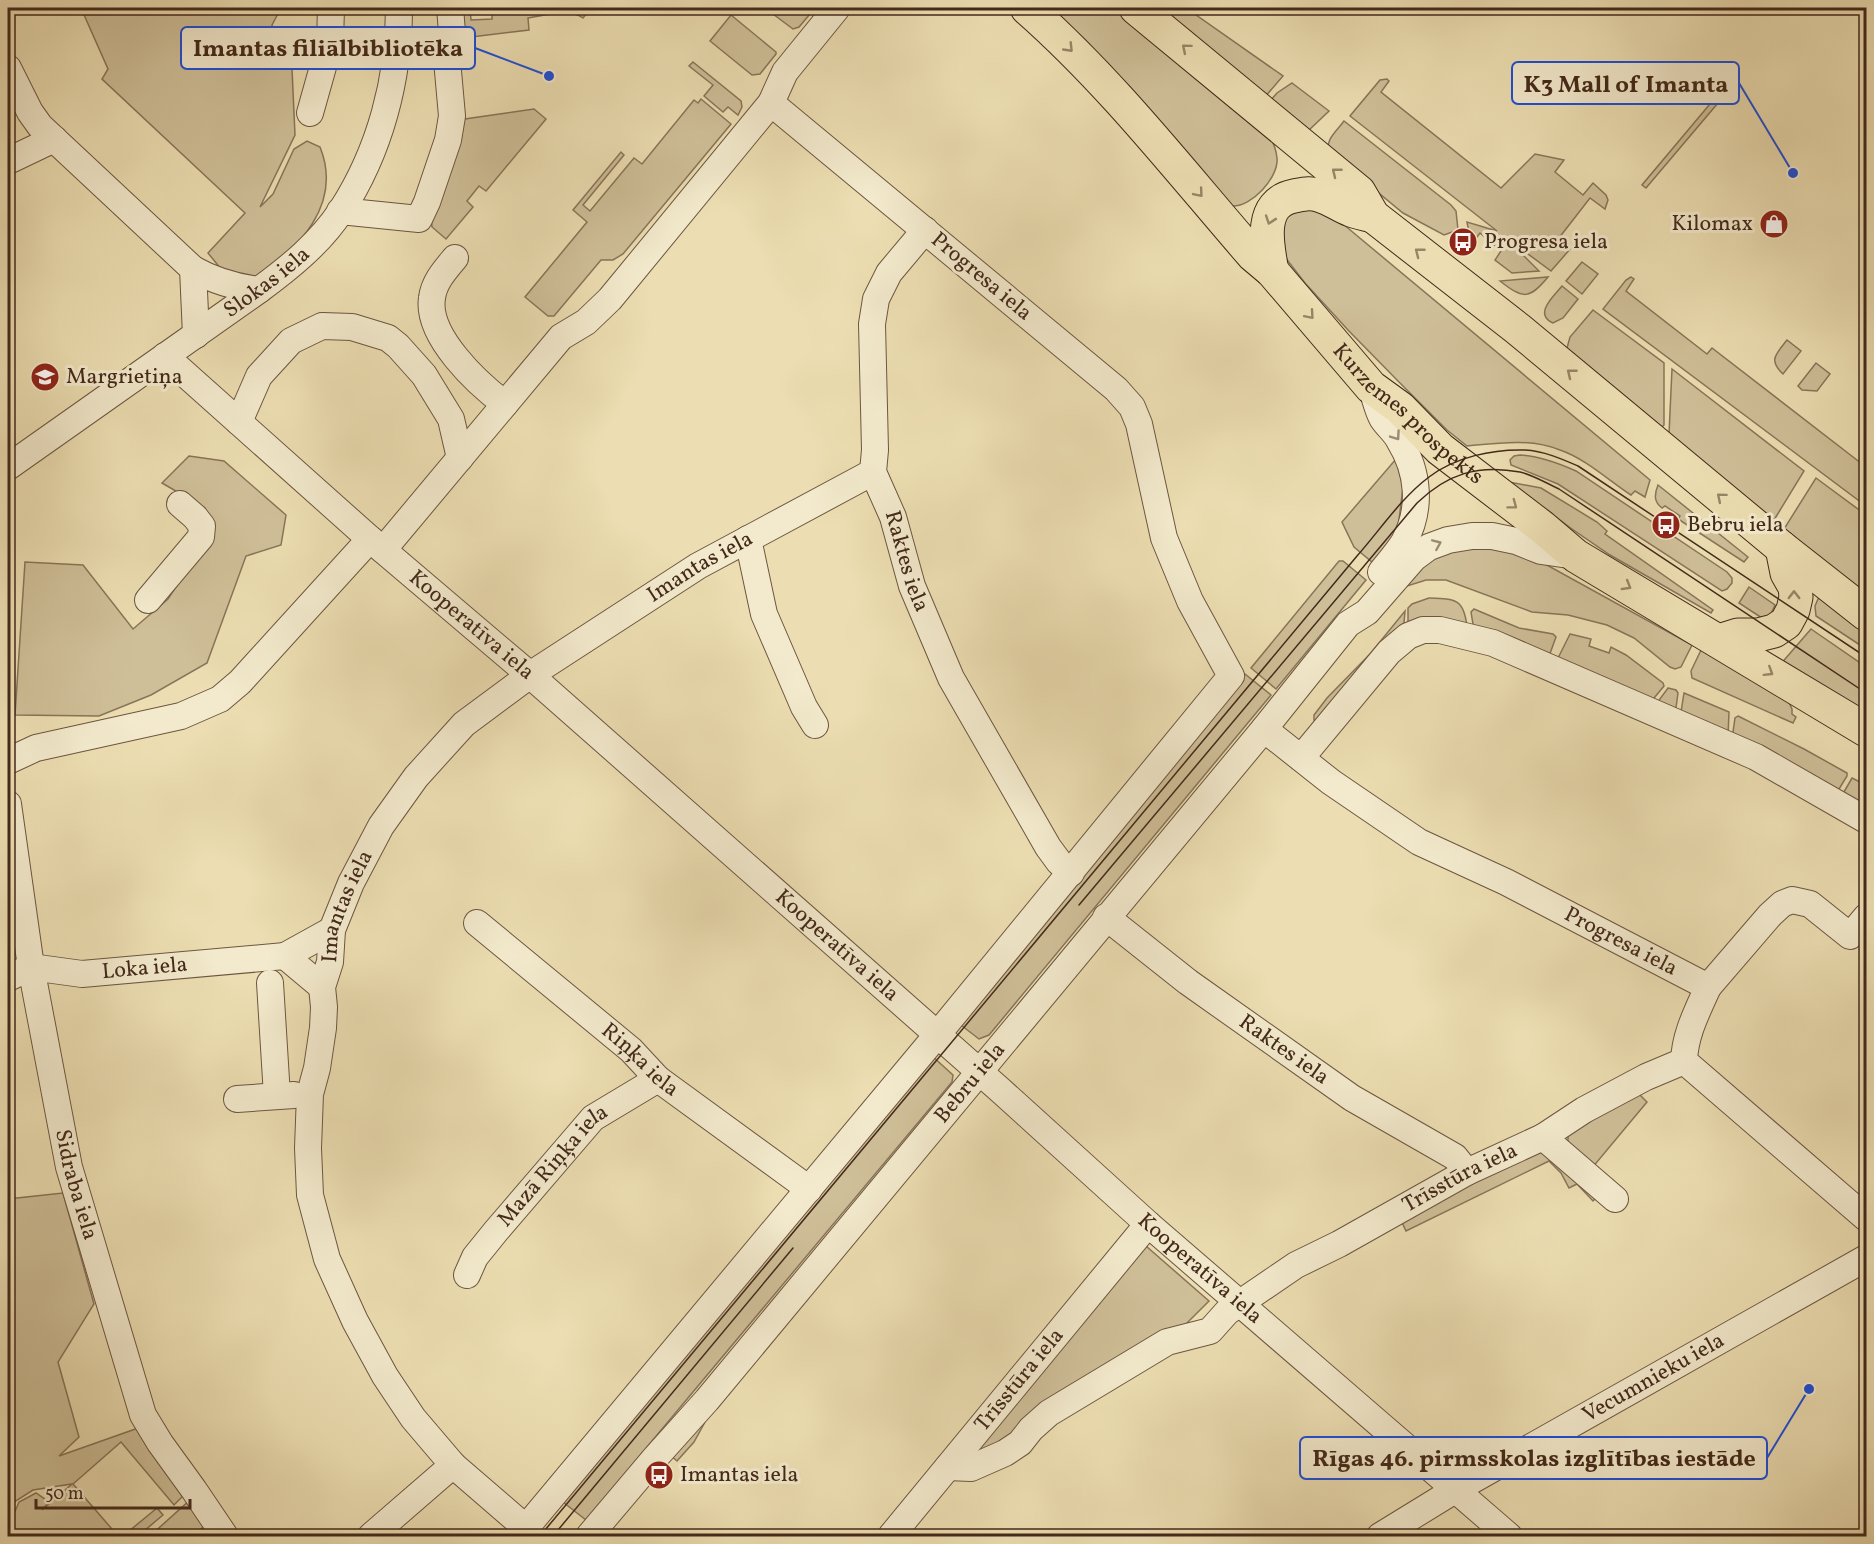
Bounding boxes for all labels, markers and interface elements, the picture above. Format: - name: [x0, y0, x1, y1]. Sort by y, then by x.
- callout: Imantas filiālbibliotēka: [181, 27, 475, 69]
- text: Imantas filiālbibliotēka: [193, 33, 463, 67]
- one-way arrow: [1062, 40, 1073, 51]
- one-way arrow: [1182, 45, 1193, 56]
- callout: K3 Mall of Imanta: [1512, 62, 1739, 104]
- text: K3 Mall of Imanta: [1524, 69, 1728, 103]
- one-way arrow: [1332, 169, 1343, 180]
- one-way arrow: [1192, 186, 1203, 197]
- shop icon: Kilomax: [1758, 208, 1790, 240]
- place label: Kilomax: [1672, 209, 1753, 240]
- one-way arrow: [1264, 214, 1277, 225]
- street label: Progresa iela: [924, 225, 1038, 329]
- bus stop icon: Progresa iela: [1447, 226, 1479, 258]
- place label: Progresa iela: [1484, 227, 1608, 258]
- street label: Slokas iela: [217, 240, 317, 326]
- one-way arrow: [1414, 248, 1425, 259]
- one-way arrow: [1303, 308, 1314, 319]
- street label: Kurzemes prospekts: [1325, 337, 1490, 492]
- school or university icon: Margrietiņa: [29, 361, 61, 393]
- place label: Margrietiņa: [66, 362, 183, 393]
- one-way arrow: [1567, 369, 1578, 380]
- one-way arrow: [1389, 430, 1400, 441]
- one-way arrow: [1717, 494, 1728, 505]
- one-way arrow: [1506, 497, 1517, 508]
- street label: Raktes iela: [876, 507, 937, 617]
- bus stop icon: Bebru iela: [1650, 509, 1682, 541]
- place label: Bebru iela: [1687, 510, 1784, 541]
- street label: Imantas iela: [641, 524, 759, 611]
- one-way arrow: [1431, 539, 1442, 551]
- street label: Kooperatīva iela: [402, 563, 541, 688]
- one-way arrow: [1621, 579, 1631, 591]
- one-way arrow: [1788, 590, 1800, 599]
- one-way arrow: [1763, 665, 1773, 677]
- street label: Imantas iela: [314, 845, 381, 964]
- street label: Kooperatīva iela: [768, 882, 906, 1009]
- street label: Progresa iela: [1559, 899, 1683, 984]
- street label: Loka iela: [101, 949, 189, 988]
- street label: Raktes iela: [1232, 1007, 1335, 1093]
- street label: Riņķa iela: [594, 1016, 685, 1105]
- street label: Bebru iela: [927, 1036, 1013, 1130]
- street label: Mazā Riņķa iela: [490, 1097, 614, 1234]
- street label: Sidraba iela: [47, 1127, 105, 1244]
- street label: Trīsstūra iela: [1397, 1135, 1523, 1221]
- street label: Kooperatīva iela: [1130, 1206, 1269, 1332]
- street label: Trīsstūra iela: [967, 1322, 1071, 1439]
- street label: Vecumnieku iela: [1577, 1325, 1730, 1430]
- callout: Rīgas 46. pirmsskolas izglītības iestāde: [1300, 1437, 1767, 1479]
- text: Rīgas 46. pirmsskolas izglītības iestāde: [1312, 1443, 1756, 1477]
- bus stop icon: Imantas iela: [643, 1459, 675, 1491]
- place label: Imantas iela: [680, 1460, 798, 1491]
- scale bar: [36, 1472, 190, 1510]
- text: 50 m: [45, 1482, 84, 1507]

